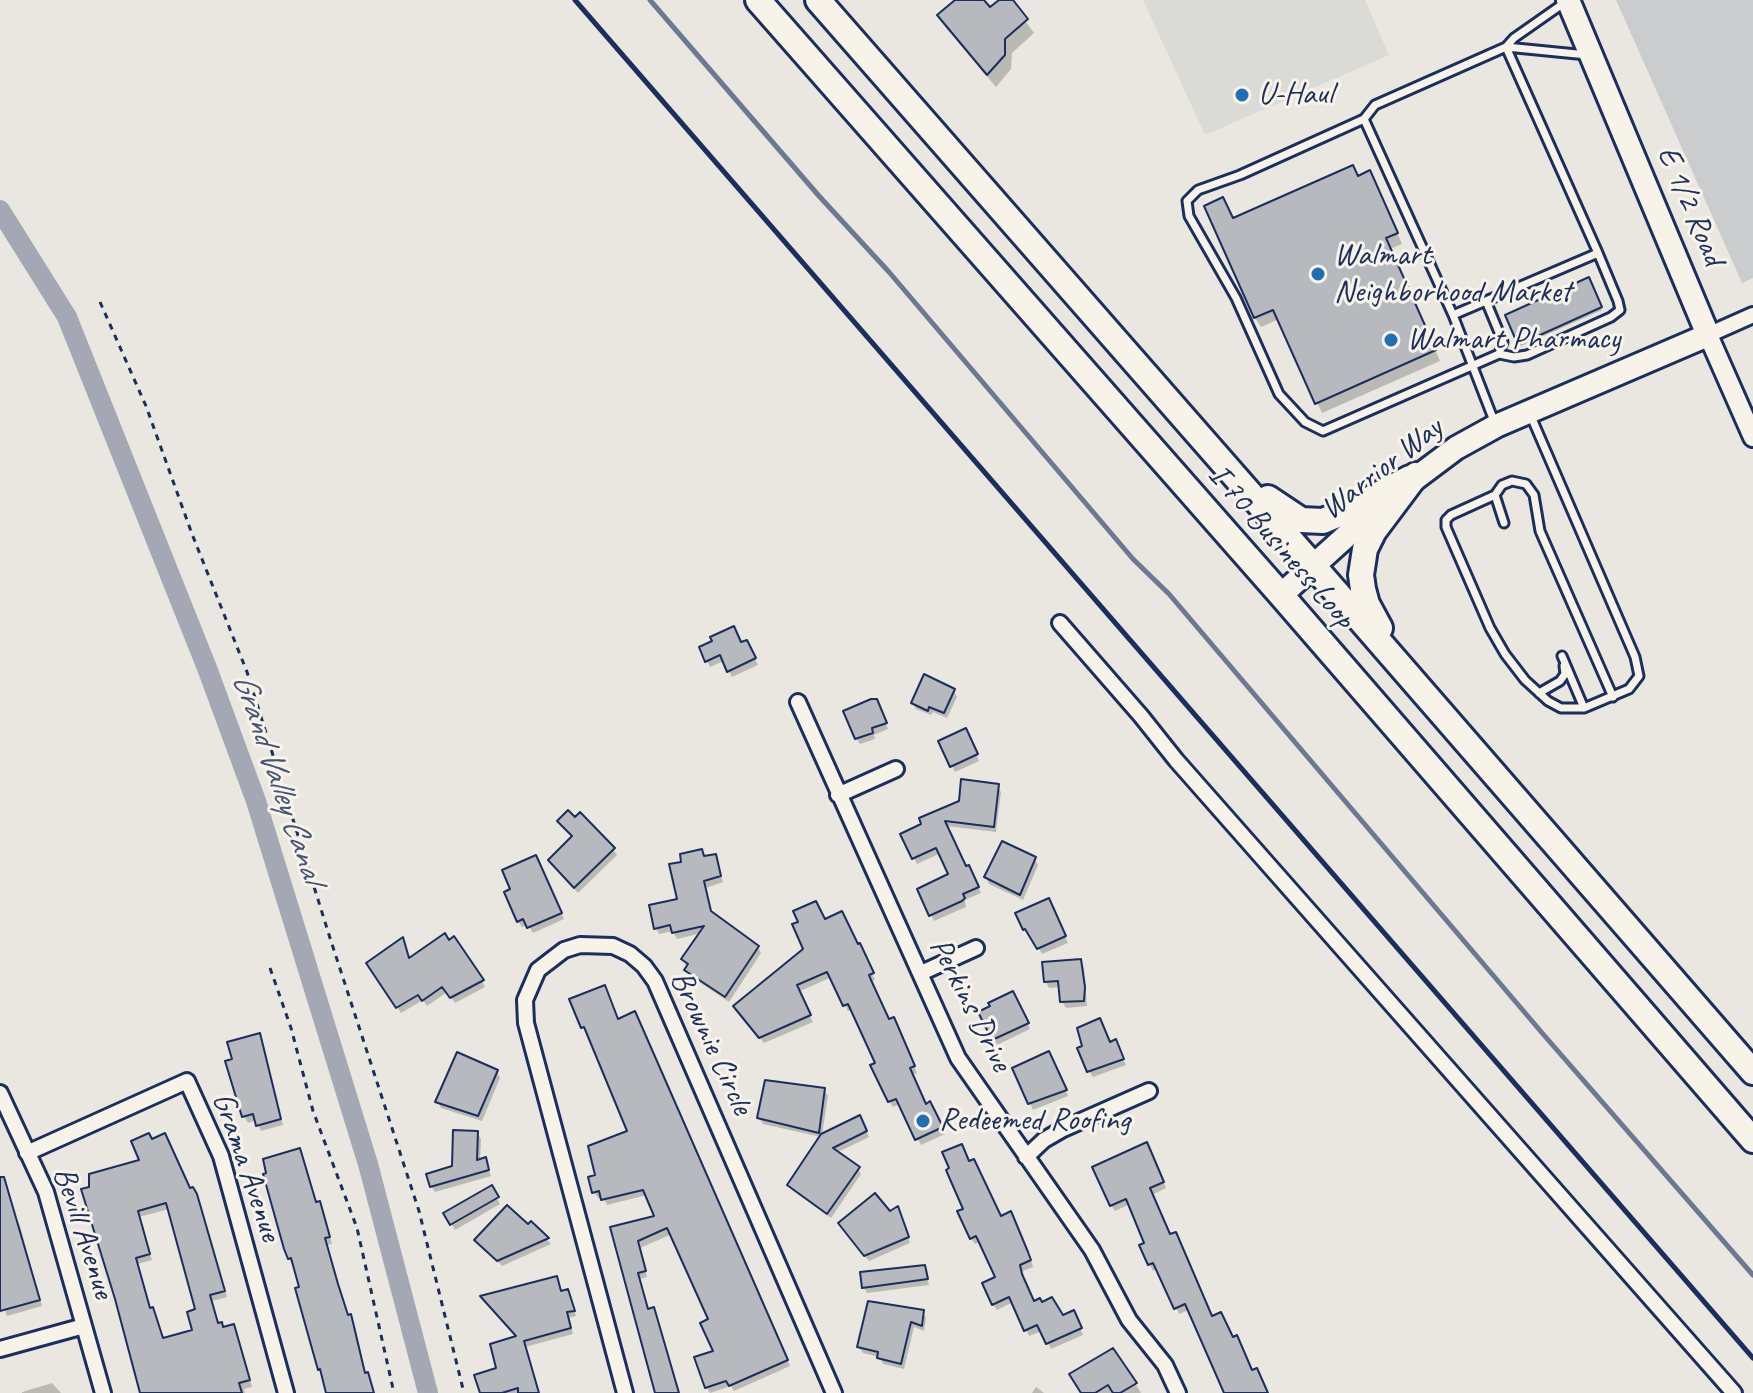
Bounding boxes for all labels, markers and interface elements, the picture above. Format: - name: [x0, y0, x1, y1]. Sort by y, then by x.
- place label: U-Haul: [1258, 76, 1333, 114]
- marker: U-Haul: [1233, 86, 1251, 104]
- street label: E 1/2 Road: [1648, 141, 1732, 271]
- place label: Walmart Neighborhood Market: [1334, 237, 1571, 312]
- marker: Walmart Neighborhood Market: [1309, 265, 1327, 283]
- place label: Walmart Pharmacy: [1407, 321, 1620, 359]
- marker: Walmart Pharmacy: [1382, 331, 1400, 349]
- street label: Warrior Way: [1313, 410, 1451, 528]
- street label: I 70 Business Loop: [1199, 457, 1363, 637]
- water label: Grand Valley Canal: [222, 668, 332, 888]
- street label: Perkins Drive: [920, 932, 1020, 1078]
- street label: Brownie Circle: [661, 965, 761, 1121]
- street label: Grama Avenue: [203, 1088, 289, 1246]
- place label: Redeemed Roofing: [939, 1102, 1130, 1140]
- marker: Redeemed Roofing: [914, 1112, 932, 1130]
- street label: Bevill Avenue: [44, 1163, 122, 1303]

